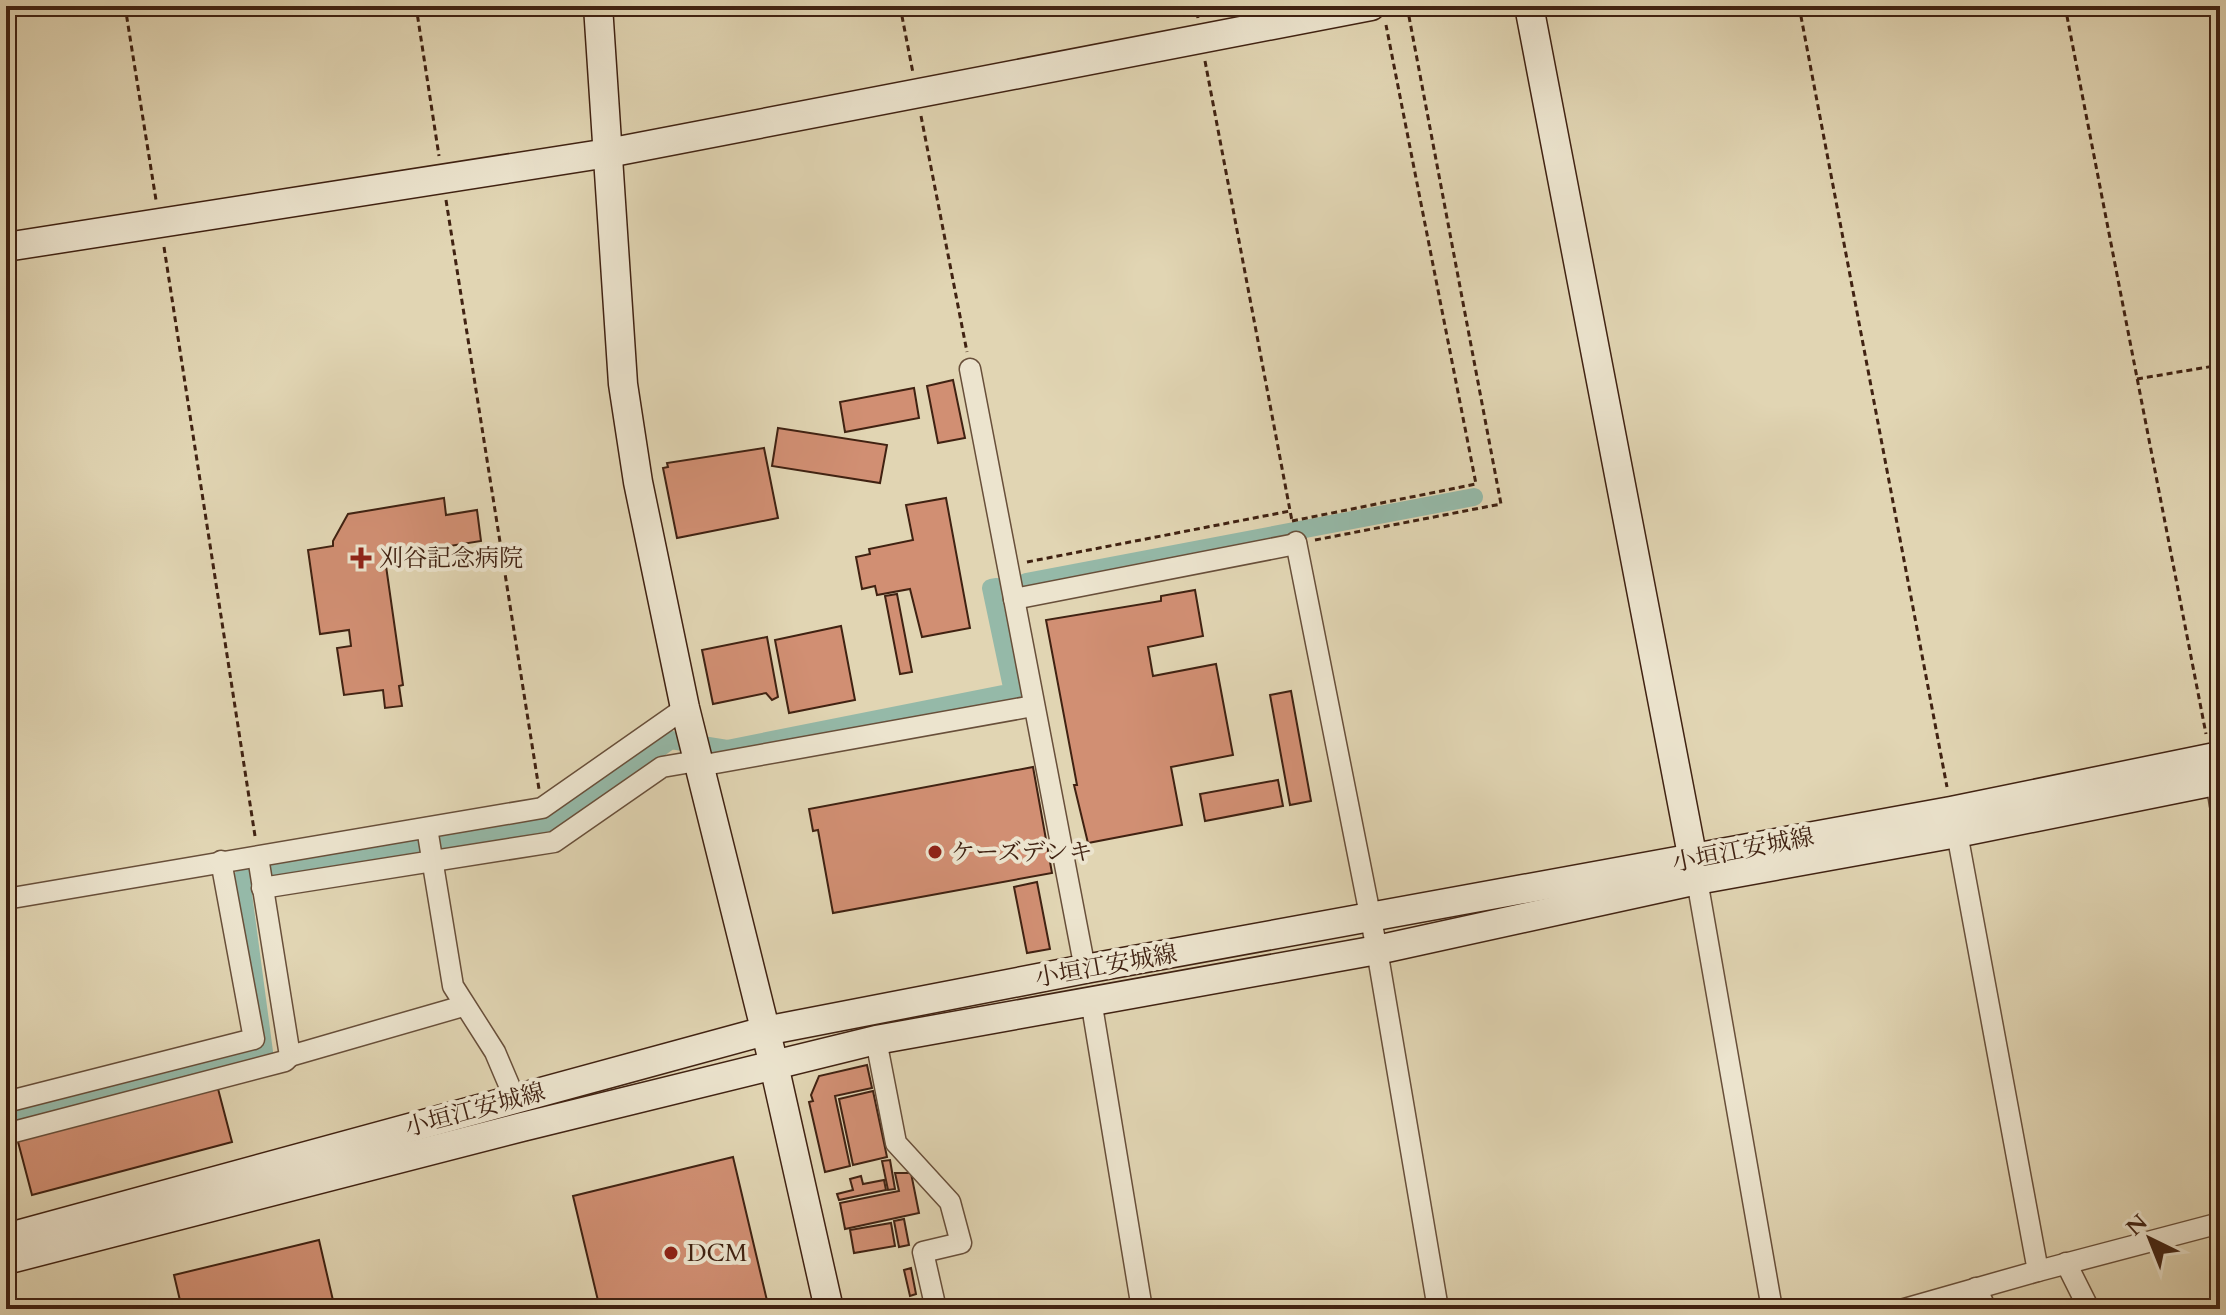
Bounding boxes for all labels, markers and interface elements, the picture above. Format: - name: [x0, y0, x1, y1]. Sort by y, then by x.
- place label: 刈谷記念病院: [379, 542, 523, 575]
- marker: 刈谷記念病院: [350, 547, 372, 569]
- street label: 小垣江安城線: [1669, 820, 1817, 880]
- place label: ケーズデンキ: [951, 836, 1093, 869]
- marker: ケーズデンキ: [926, 843, 944, 861]
- street label: 小垣江安城線: [1032, 937, 1180, 995]
- street label: 小垣江安城線: [401, 1075, 549, 1145]
- north arrow: [2110, 1199, 2190, 1279]
- text: N: [2120, 1208, 2154, 1243]
- place label: DCM: [687, 1237, 748, 1270]
- marker: DCM: [662, 1244, 680, 1262]

